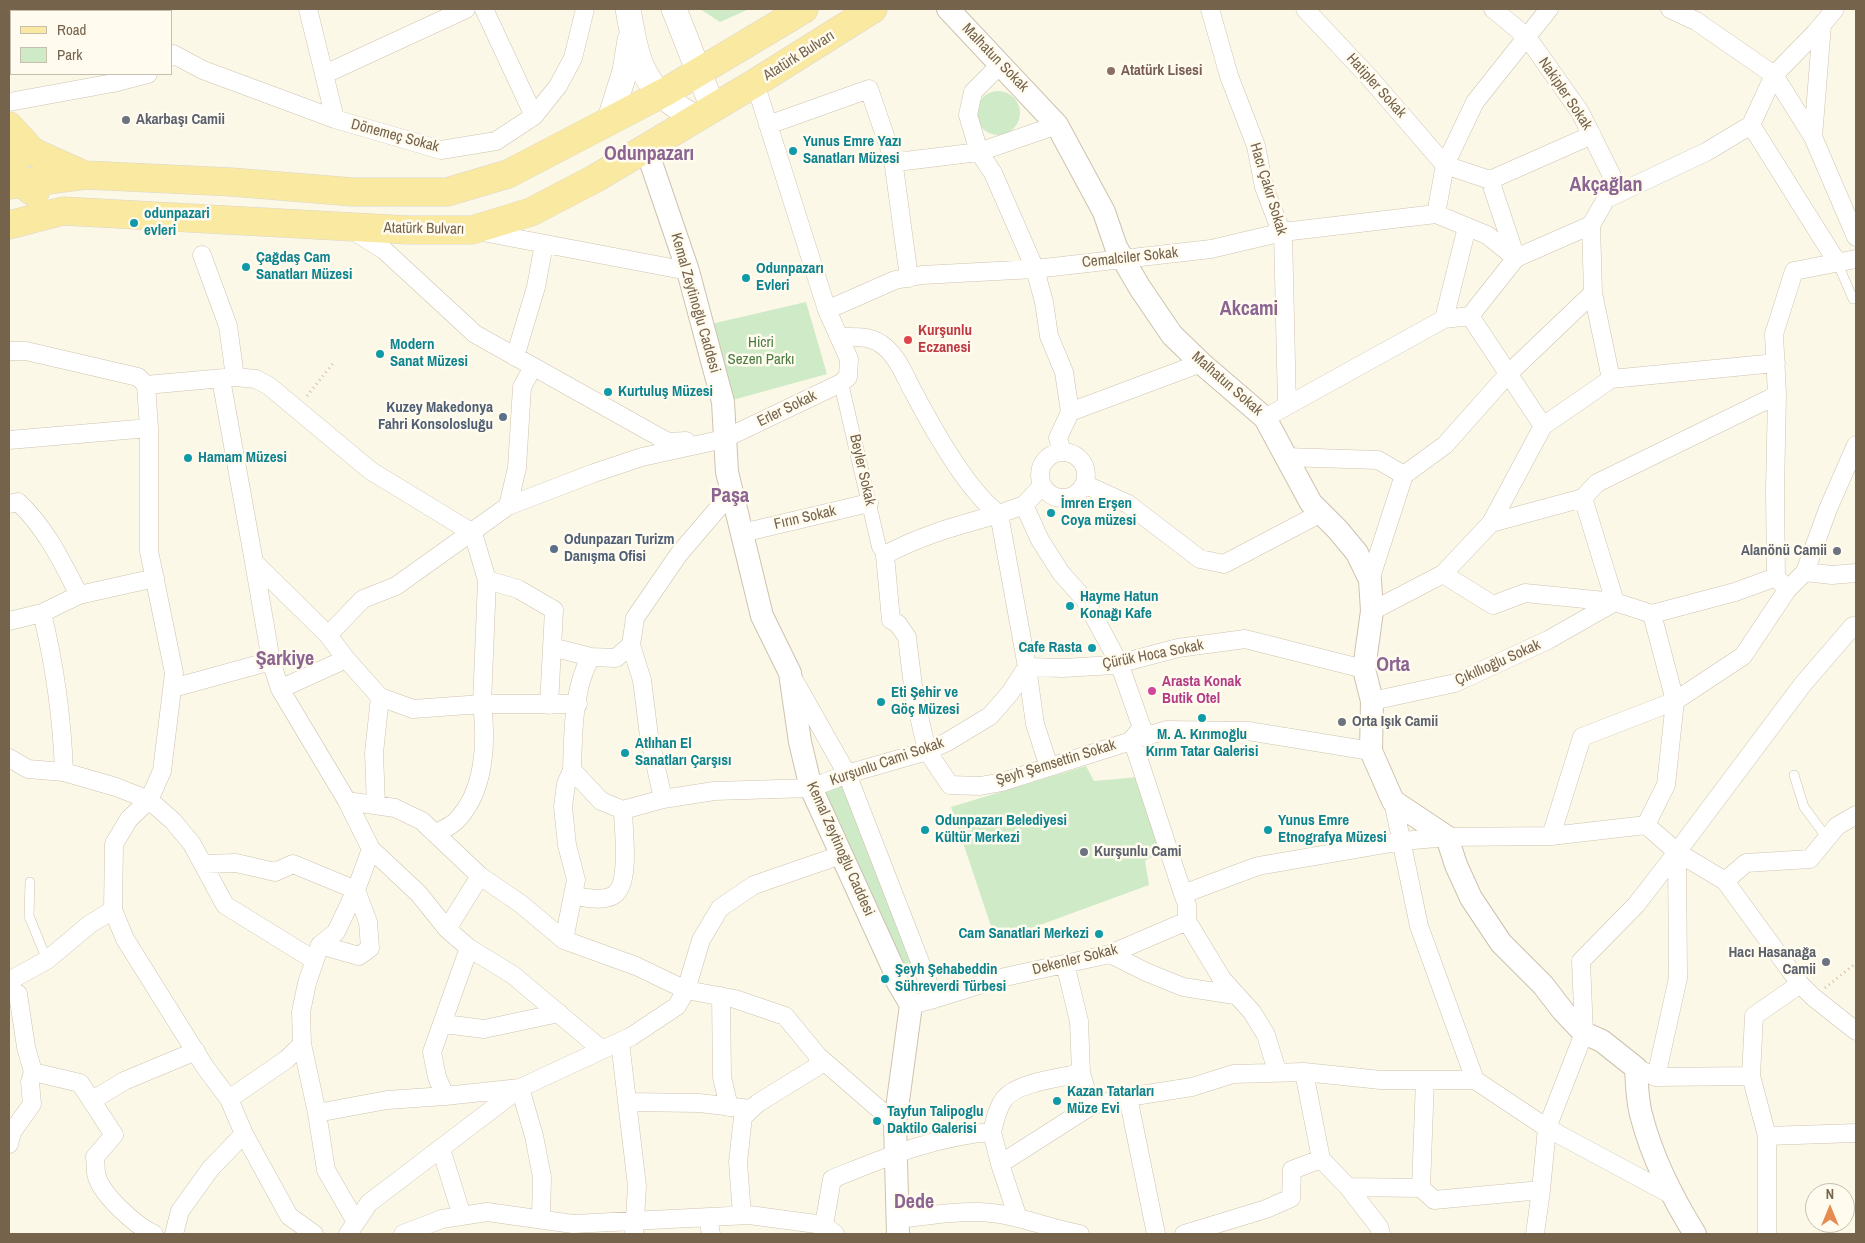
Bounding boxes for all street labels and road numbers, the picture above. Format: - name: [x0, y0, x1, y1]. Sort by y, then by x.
- street label: Malhatun Sokak: [958, 20, 1032, 96]
- street label: Atatürk Bulvarı: [760, 27, 838, 85]
- street label: Hatipler Sokak: [1342, 50, 1410, 122]
- street label: Nakipler Sokak: [1534, 54, 1596, 134]
- street label: Dönemeç Sokak: [349, 116, 441, 156]
- street label: Hacı Çakır Sokak: [1245, 141, 1291, 237]
- street label: Atatürk Bulvarı: [384, 219, 464, 239]
- street label: Kemal Zeytinoğlu Caddesi: [666, 231, 724, 375]
- street label: Cemalciler Sokak: [1081, 244, 1179, 272]
- street label: Malhatun Sokak: [1188, 348, 1266, 420]
- street label: Erler Sokak: [754, 387, 820, 431]
- street label: Beyler Sokak: [845, 433, 879, 507]
- street label: Fırın Sokak: [772, 502, 838, 534]
- street label: Çürük Hoca Sokak: [1101, 636, 1205, 674]
- street label: Çıkıllıoğlu Sokak: [1452, 636, 1544, 690]
- street label: Kurşunlu Cami Sokak: [828, 734, 946, 790]
- street label: Şeyh Şemsettin Sokak: [994, 736, 1118, 790]
- street label: Kemal Zeytinoğlu Caddesi: [802, 779, 878, 919]
- street label: Dekenler Sokak: [1031, 941, 1119, 979]

